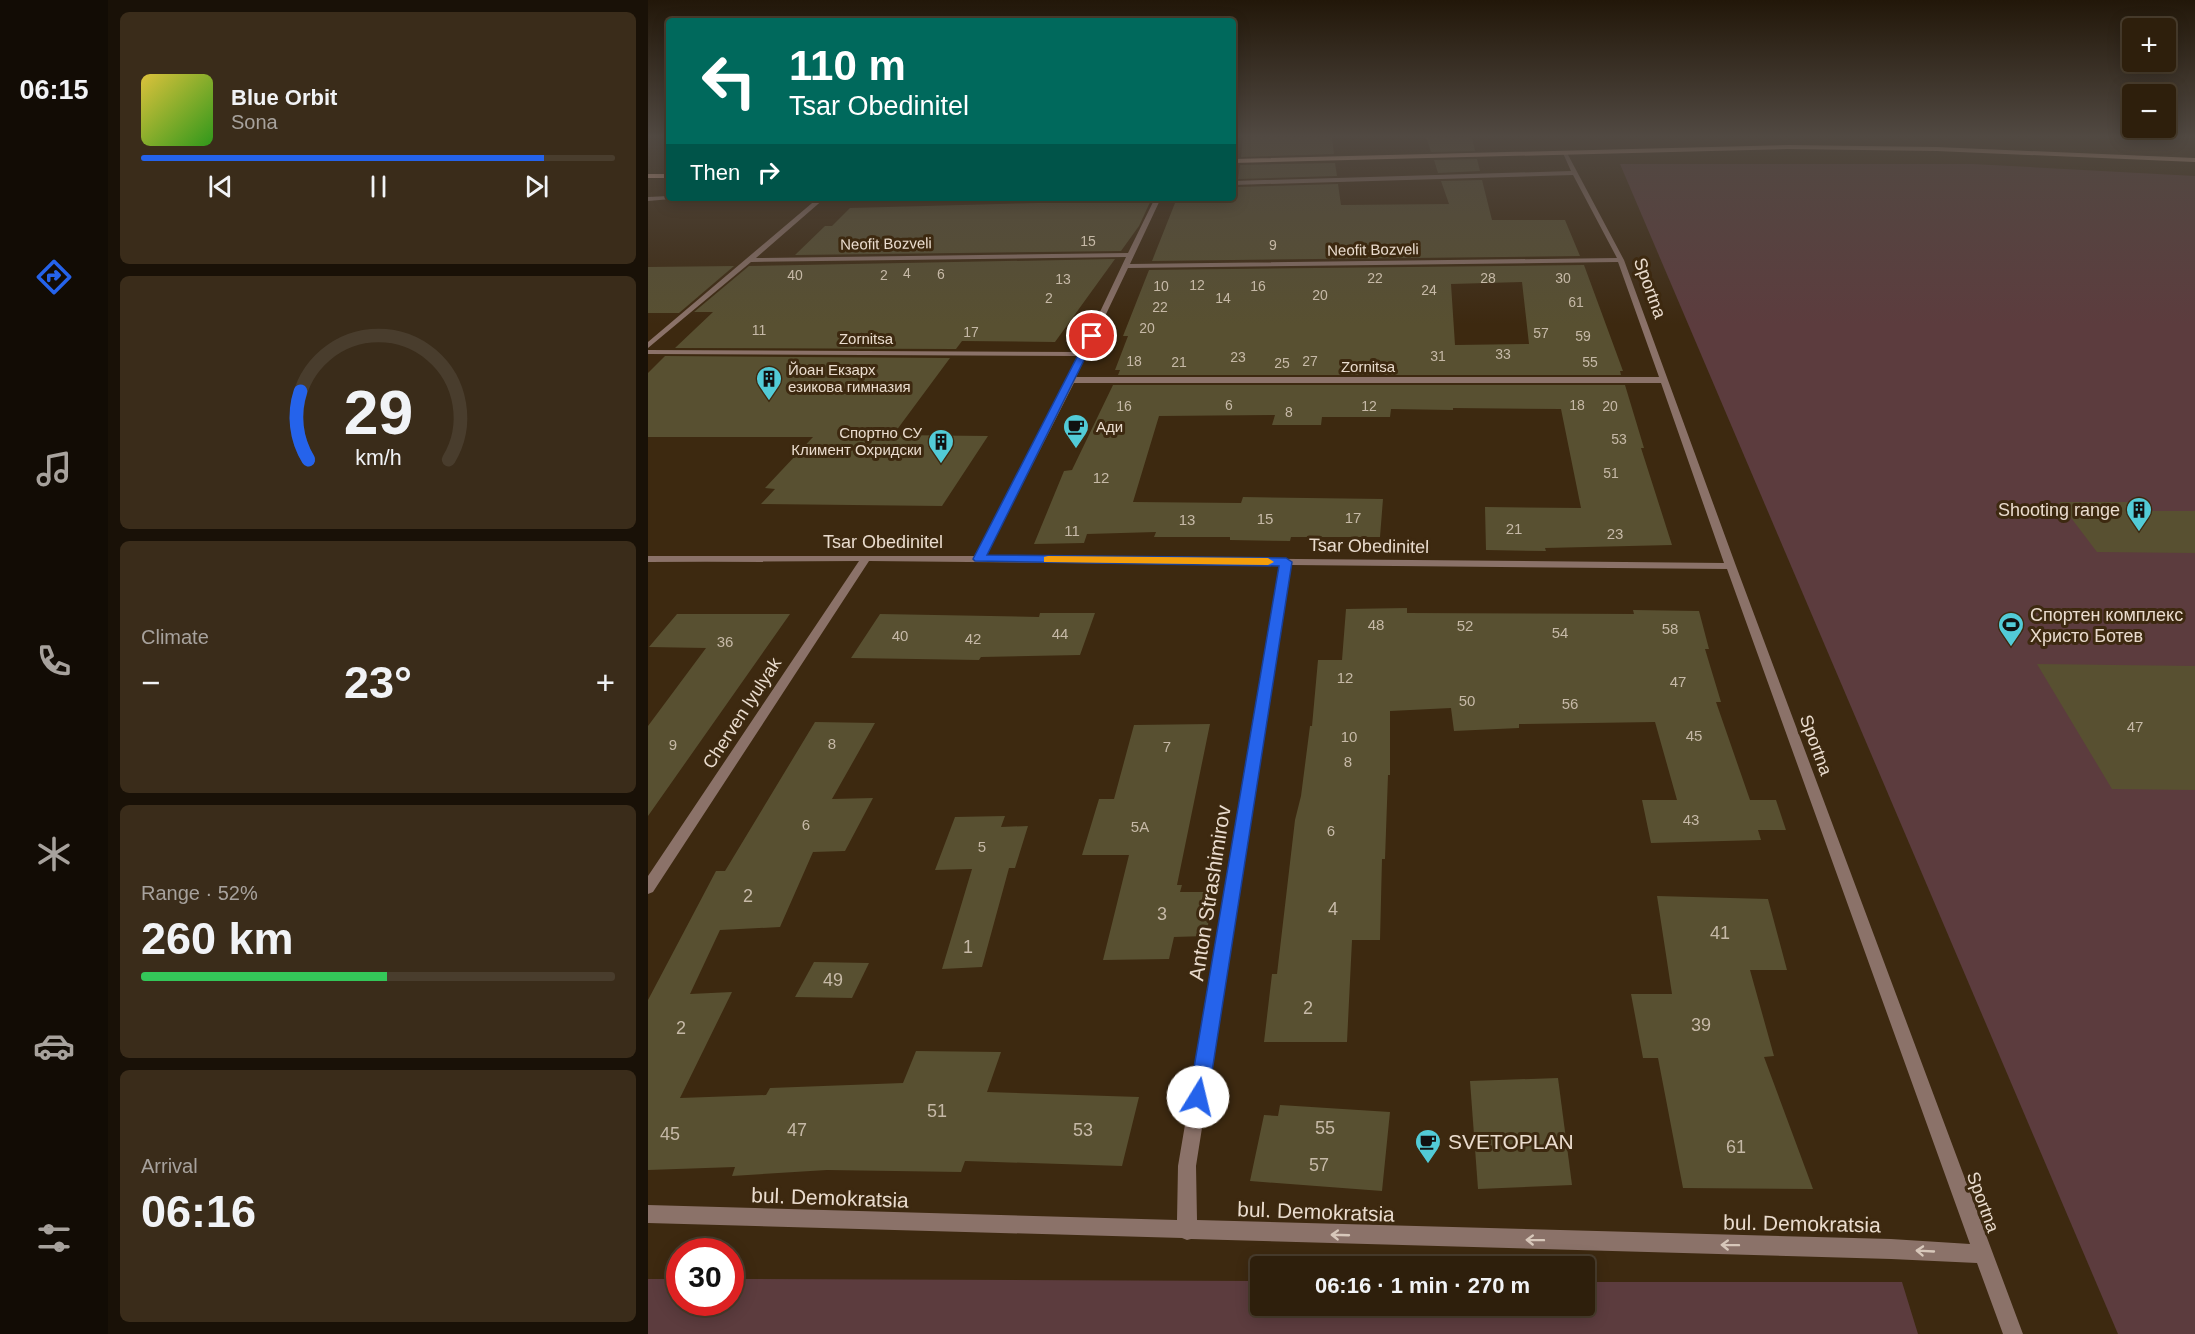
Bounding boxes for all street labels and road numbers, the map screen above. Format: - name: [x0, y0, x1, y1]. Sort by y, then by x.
- street label: Neofit Bozveli: [840, 234, 932, 253]
- street label: Neofit Bozveli: [1327, 240, 1419, 259]
- street label: Sportna: [1630, 255, 1671, 322]
- street label: Zornitsa: [839, 330, 894, 347]
- street label: Zornitsa: [1341, 358, 1396, 375]
- street label: Tsar Obedinitel: [823, 532, 943, 552]
- street label: Tsar Obedinitel: [1309, 535, 1429, 557]
- street label: Cherven lyulyak: [699, 653, 786, 772]
- street label: Sportna: [1796, 712, 1837, 779]
- street label: Anton Strashimirov: [1184, 803, 1235, 982]
- street label: Sportna: [1963, 1169, 2004, 1236]
- street label: bul. Demokratsia: [751, 1183, 909, 1212]
- street label: bul. Demokratsia: [1237, 1197, 1395, 1226]
- street label: bul. Demokratsia: [1723, 1211, 1881, 1236]

